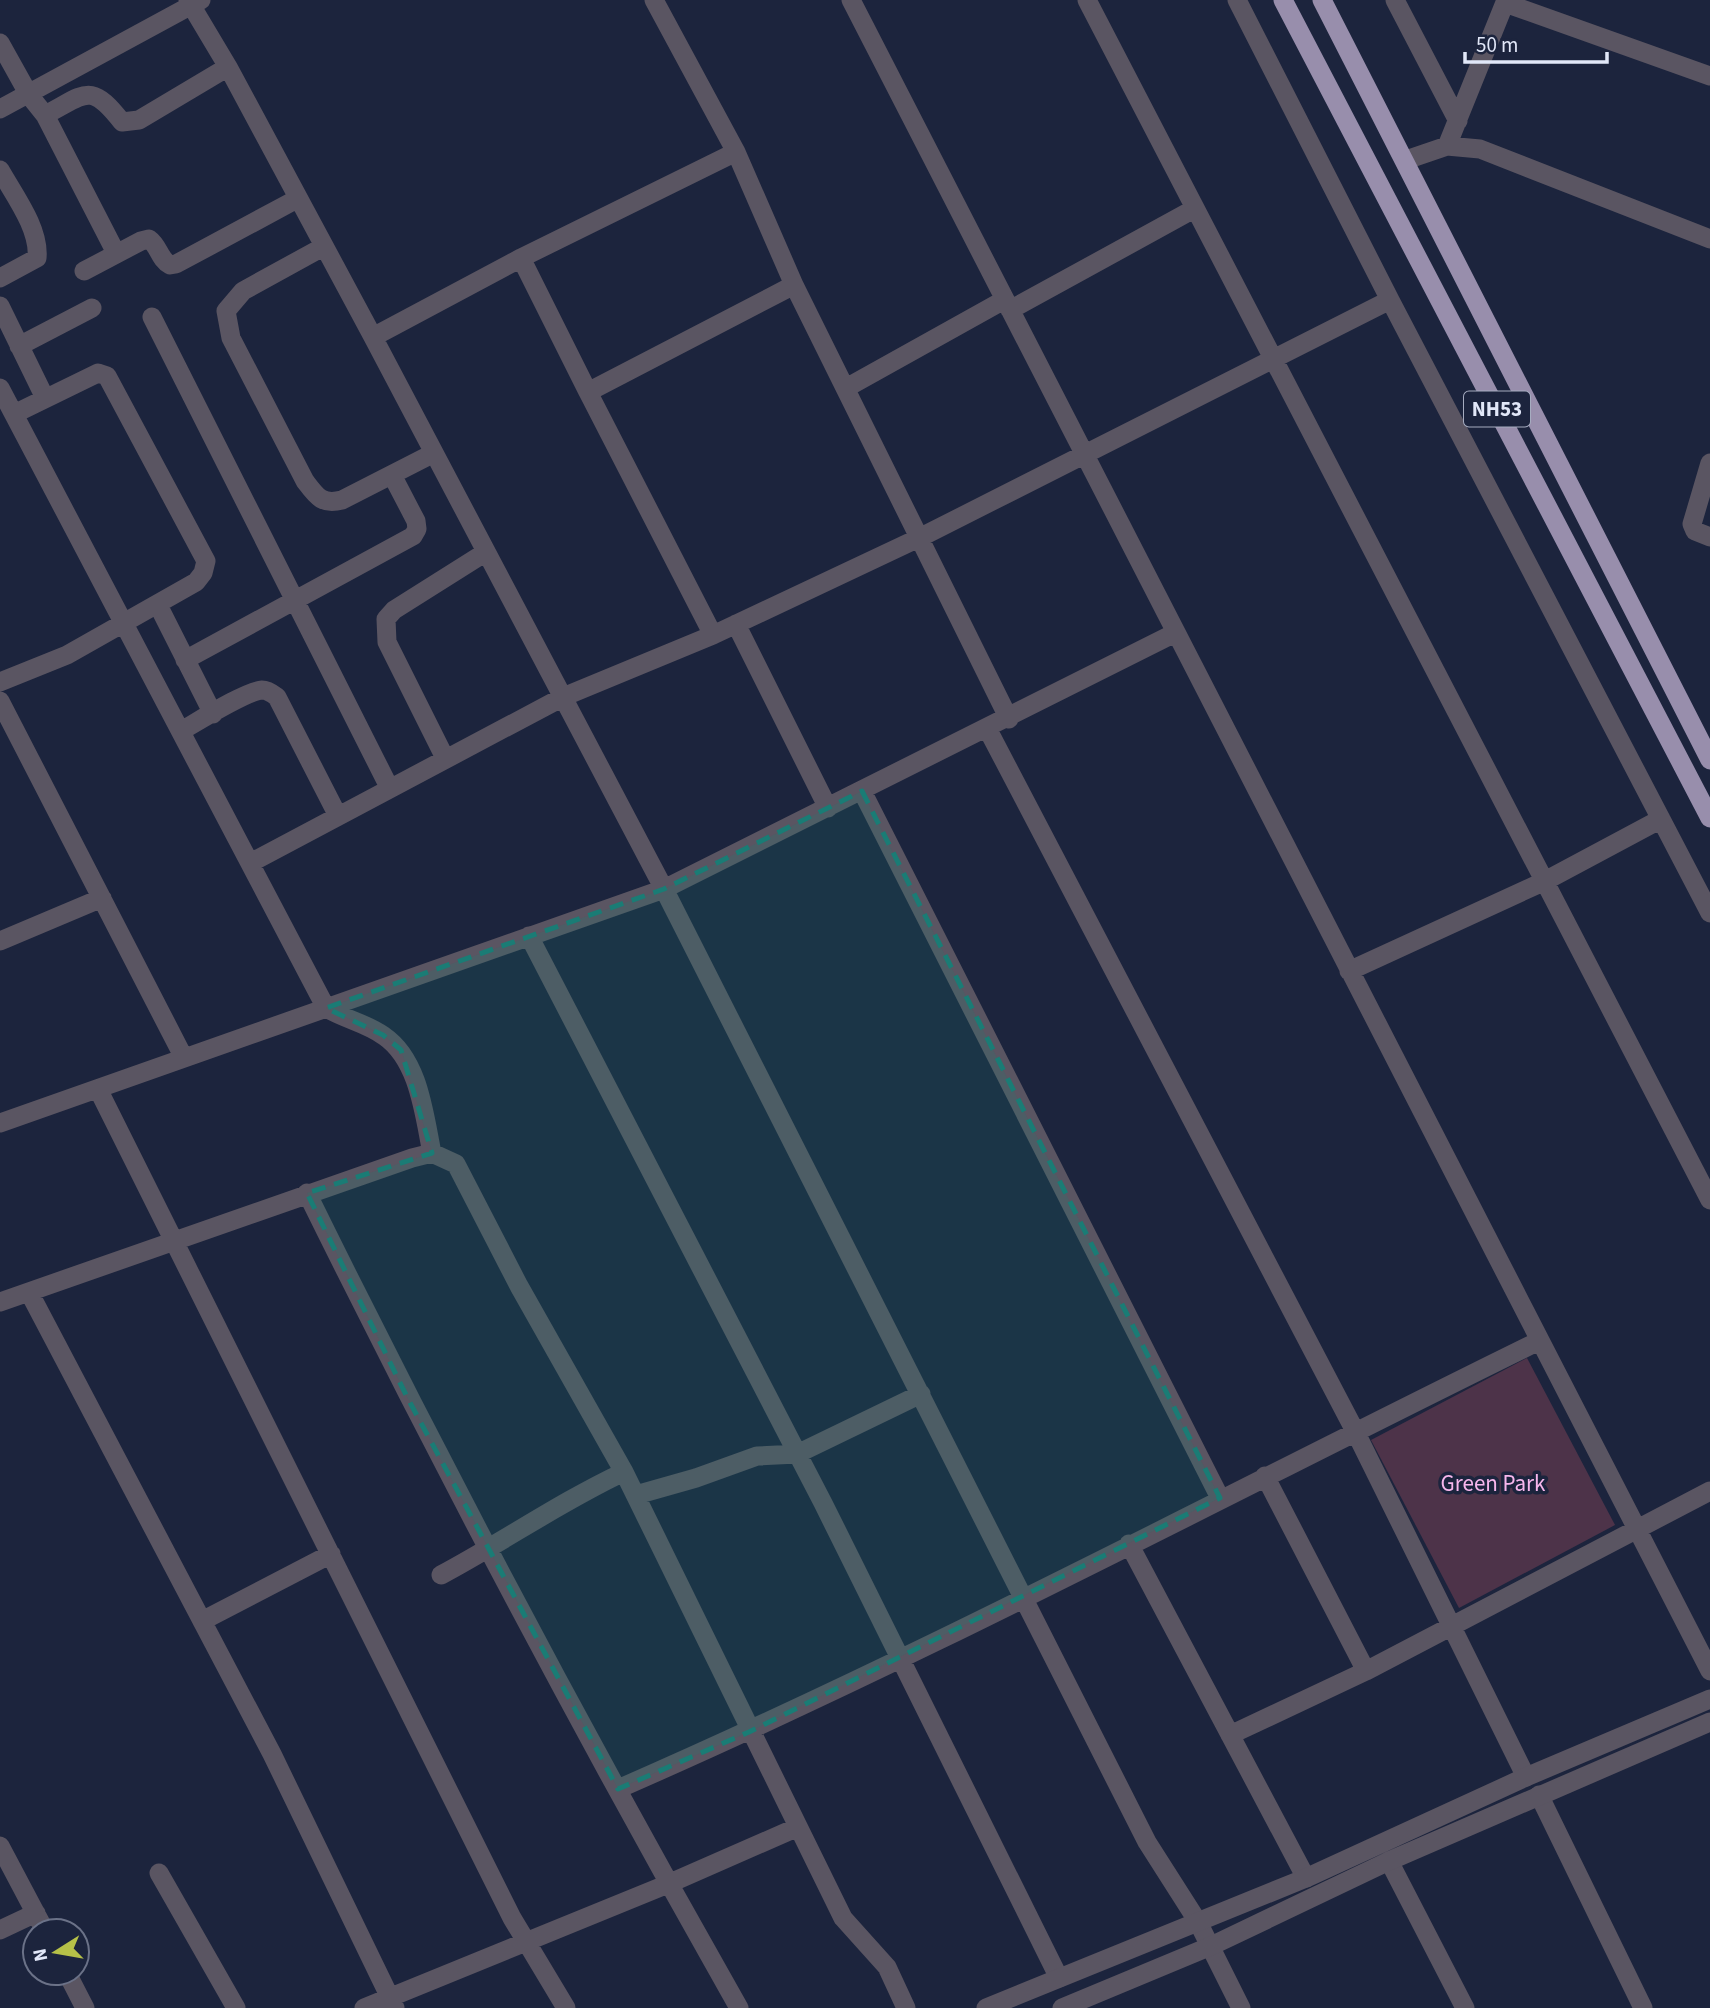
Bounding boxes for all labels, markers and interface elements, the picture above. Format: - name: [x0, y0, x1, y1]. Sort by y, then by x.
- scale bar: [1465, 21, 1607, 65]
- text: 50 m: [1476, 30, 1518, 60]
- road number: NH53: [1464, 392, 1530, 426]
- park label: Green Park: [1441, 1467, 1546, 1500]
- north arrow: [21, 1917, 91, 1987]
- text: N: [26, 1946, 55, 1964]

